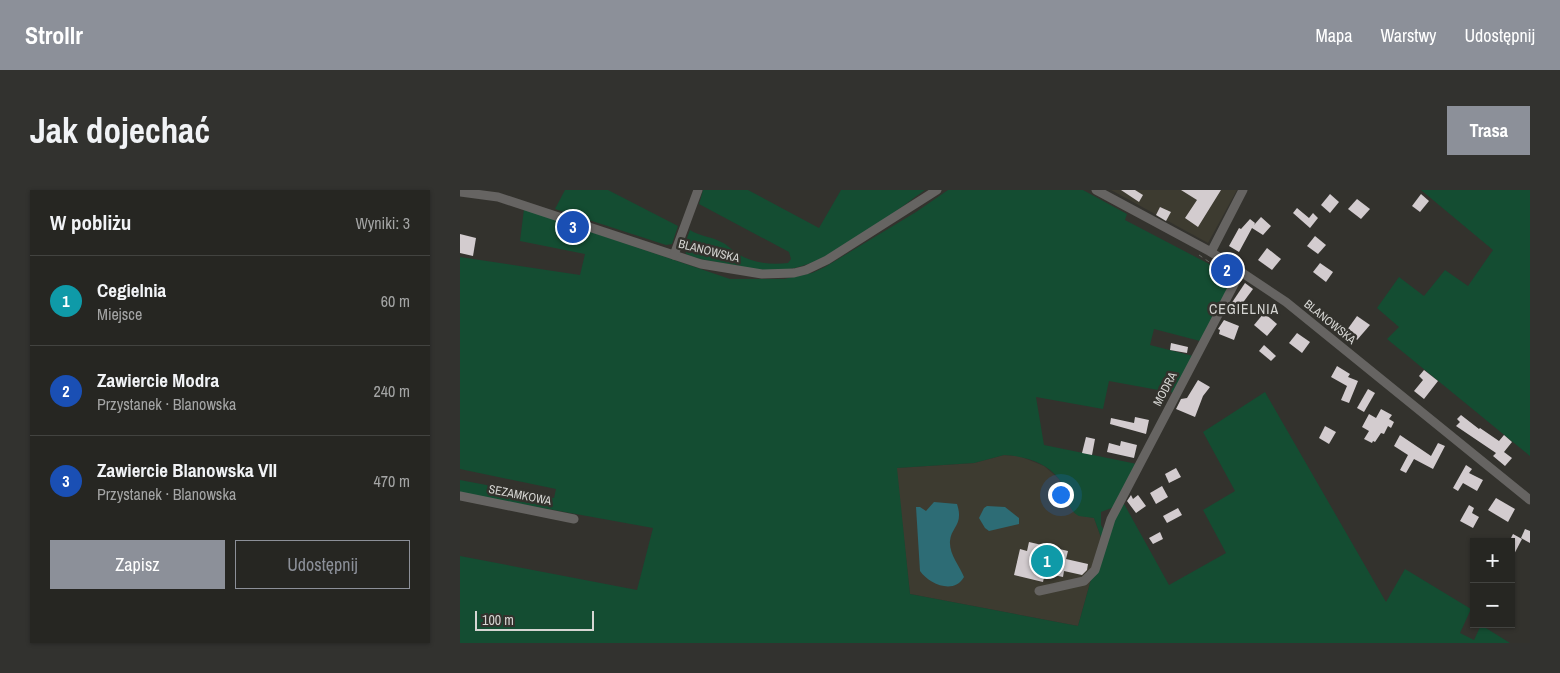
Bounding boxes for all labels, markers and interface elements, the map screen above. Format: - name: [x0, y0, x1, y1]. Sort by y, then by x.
- text: Strollr: [25, 19, 83, 51]
- text: Mapa: [1315, 23, 1352, 48]
- text: Warstwy: [1380, 23, 1436, 48]
- text: Udostępnij: [1464, 23, 1535, 48]
- button: Trasa: [1447, 106, 1530, 155]
- text: Jak dojechać: [30, 107, 210, 154]
- text: W pobliżu: [50, 208, 131, 237]
- pin: 3: [557, 208, 589, 246]
- text: Wyniki: 3: [355, 212, 410, 234]
- street label: BLANOWSKA: [677, 236, 742, 266]
- pin: 2: [1211, 251, 1243, 289]
- text: Cegielnia: [97, 277, 166, 303]
- text: 1: [62, 290, 70, 312]
- text: 60 m: [381, 290, 410, 312]
- street label: BLANOWSKA: [1301, 296, 1360, 348]
- district label: CEGIELNIA: [1209, 300, 1279, 318]
- text: Miejsce: [97, 303, 142, 325]
- text: Zawiercie Modra: [97, 367, 219, 393]
- street label: MODRA: [1149, 369, 1181, 409]
- text: 2: [62, 380, 70, 402]
- text: 240 m: [374, 380, 410, 402]
- text: Przystanek · Blanowska: [97, 393, 236, 415]
- text: Zawiercie Blanowska VII: [97, 457, 277, 483]
- text: 3: [62, 470, 70, 492]
- text: 470 m: [374, 470, 410, 492]
- street label: SEZAMKOWA: [487, 481, 553, 509]
- your location: [1048, 482, 1074, 508]
- text: Przystanek · Blanowska: [97, 483, 236, 505]
- map controls: [1470, 538, 1515, 628]
- button: +: [1470, 538, 1515, 583]
- button: Zapisz: [50, 540, 225, 589]
- button: Udostępnij: [235, 540, 410, 589]
- pin: 1: [1031, 542, 1063, 580]
- button: −: [1470, 583, 1515, 628]
- scale bar: [475, 608, 594, 631]
- text: 100 m: [482, 611, 514, 629]

